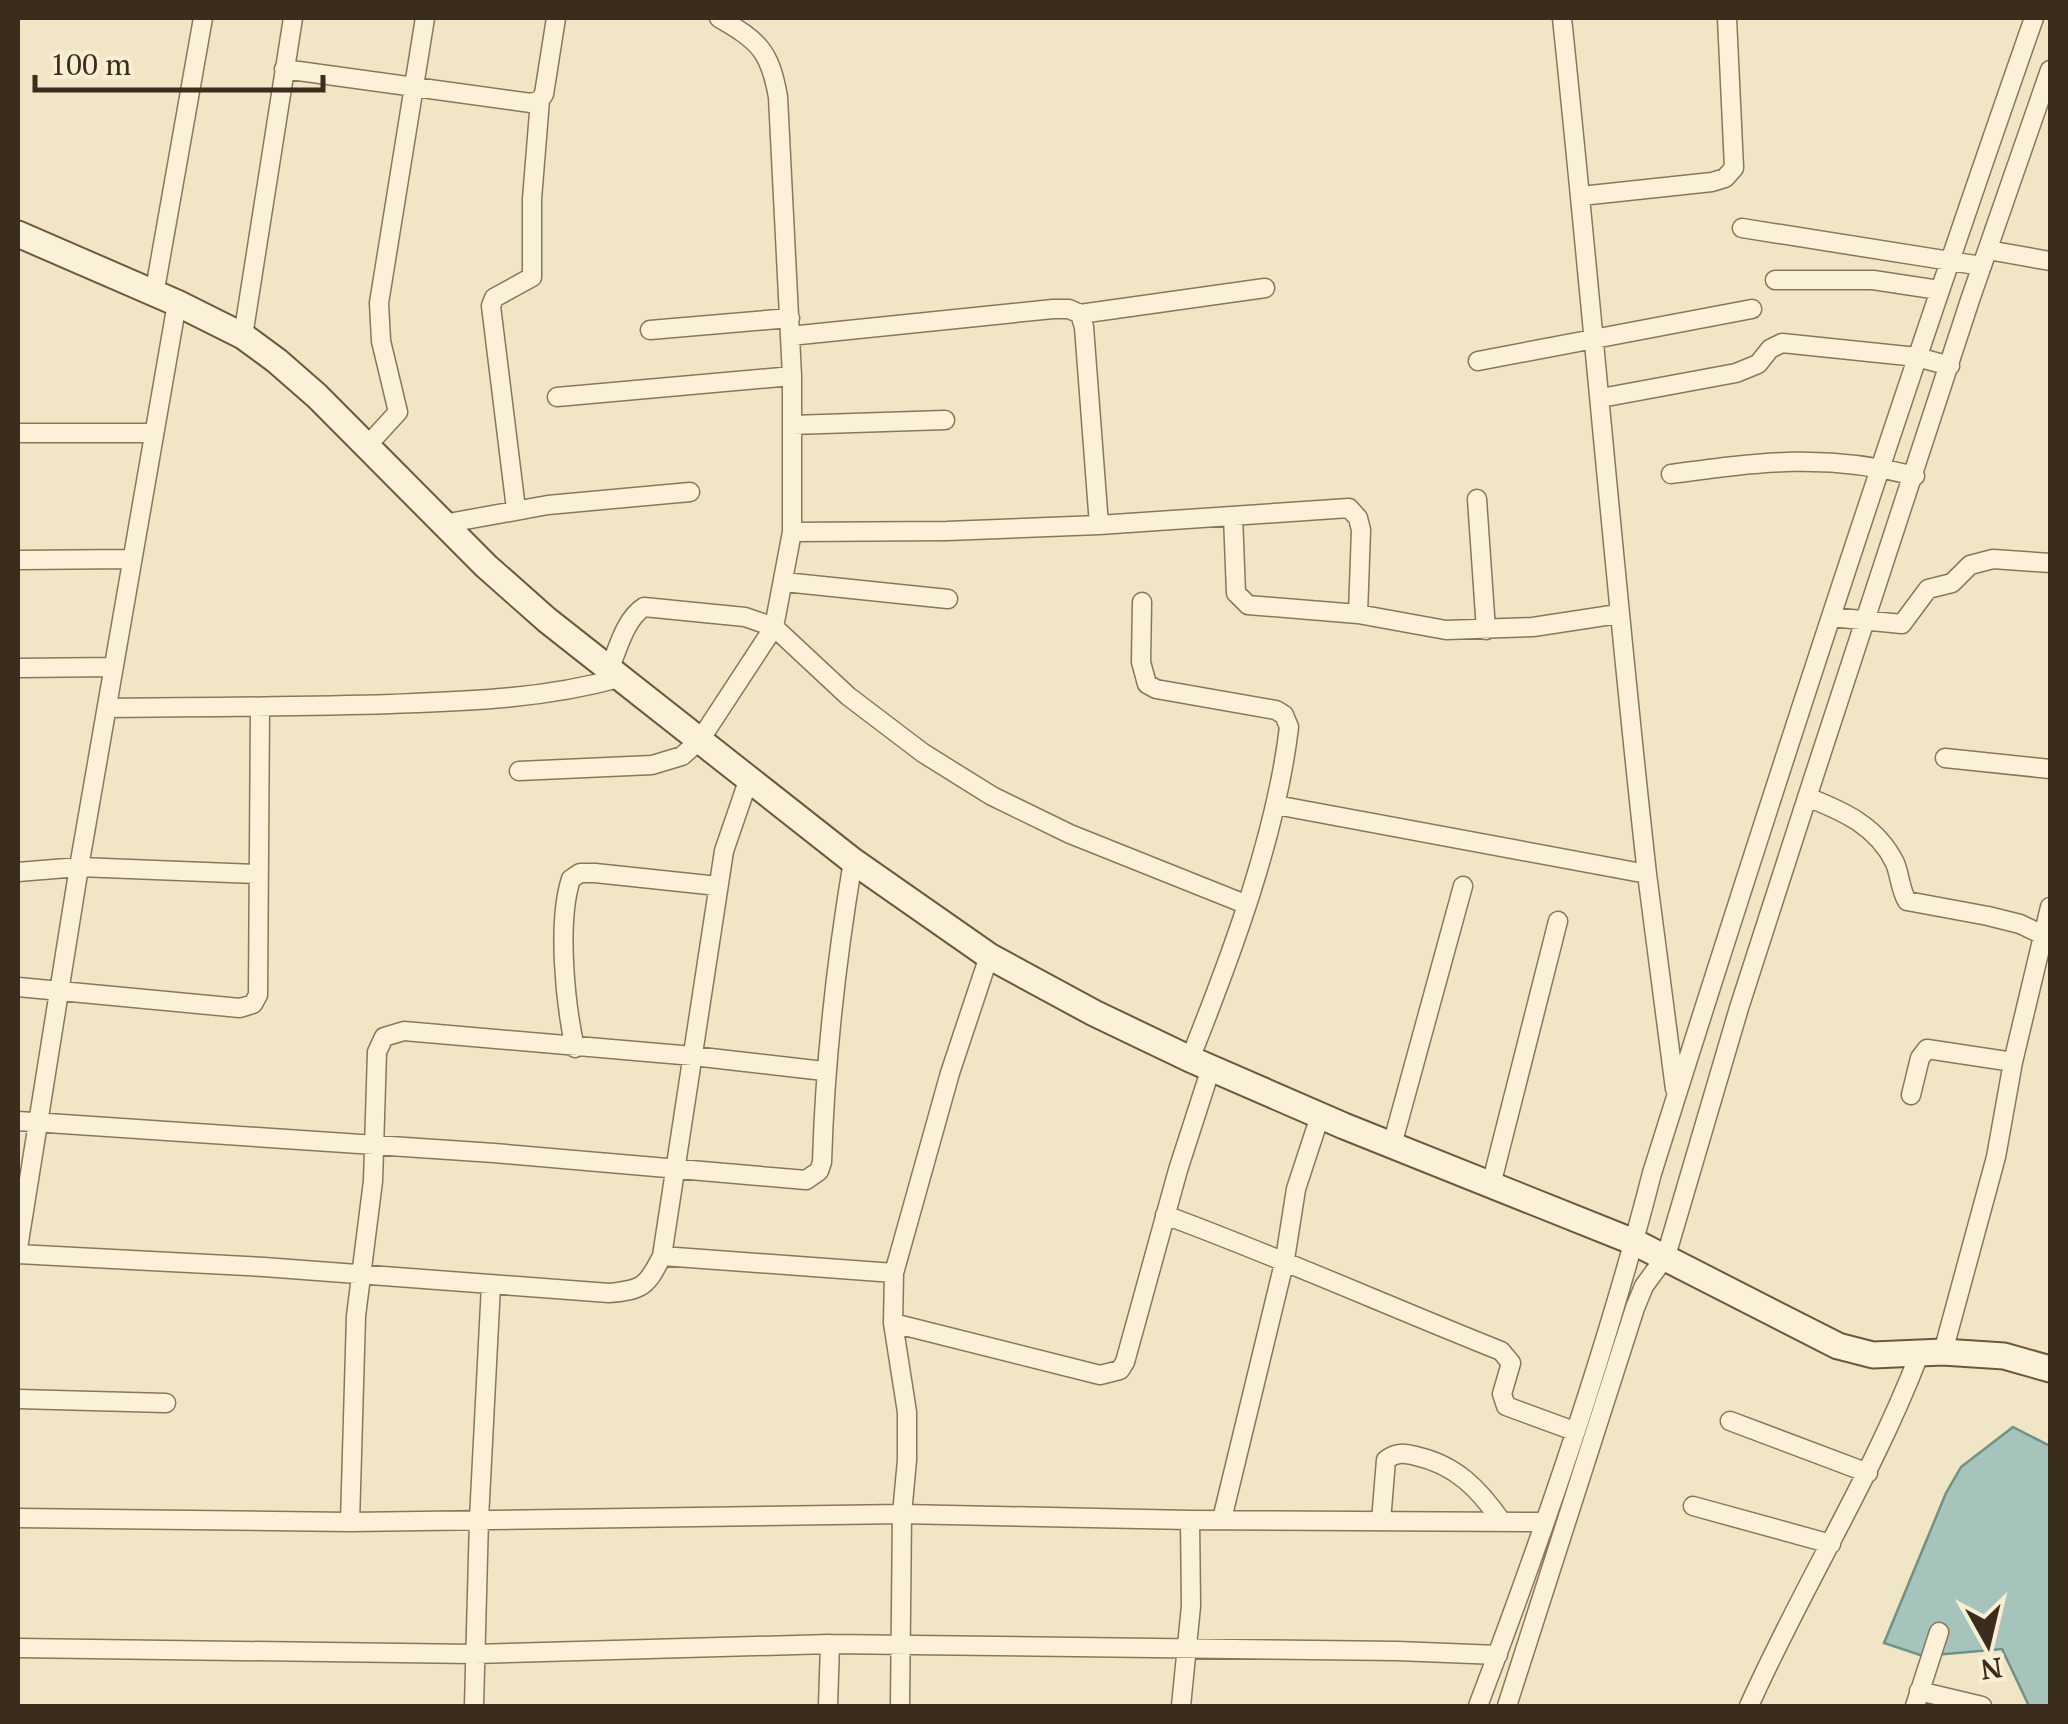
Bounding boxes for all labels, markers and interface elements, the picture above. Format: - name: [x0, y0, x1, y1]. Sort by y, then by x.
- scale bar: [35, 30, 322, 92]
- text: 100 m: [50, 44, 131, 84]
- north arrow: [1938, 1594, 2038, 1694]
- text: N: [1978, 1649, 2005, 1689]

